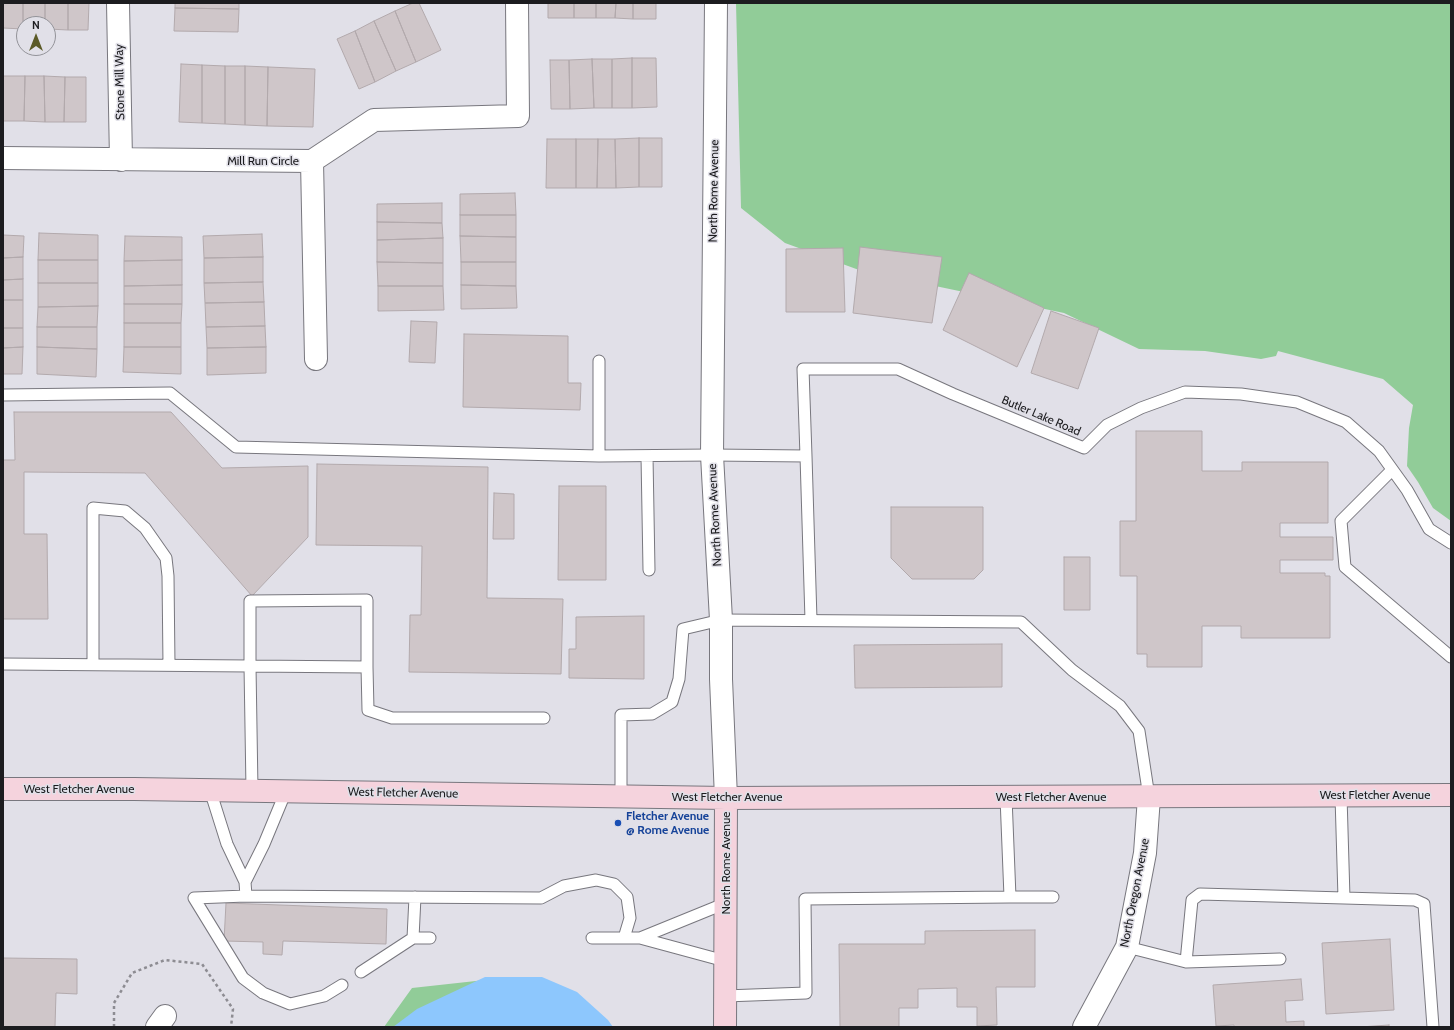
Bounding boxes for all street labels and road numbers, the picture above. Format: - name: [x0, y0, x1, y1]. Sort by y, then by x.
- street label: Stone Mill Way: [112, 44, 128, 120]
- street label: North Rome Avenue: [706, 139, 722, 243]
- street label: Mill Run Circle: [227, 154, 299, 168]
- street label: Butler Lake Road: [999, 393, 1083, 439]
- street label: North Rome Avenue: [705, 463, 725, 567]
- street label: West Fletcher Avenue: [24, 782, 134, 796]
- street label: West Fletcher Avenue: [348, 785, 458, 801]
- street label: West Fletcher Avenue: [1320, 788, 1430, 802]
- street label: West Fletcher Avenue: [672, 790, 782, 804]
- street label: West Fletcher Avenue: [996, 790, 1106, 804]
- street label: North Rome Avenue: [719, 812, 733, 914]
- street label: North Oregon Avenue: [1117, 837, 1153, 949]

